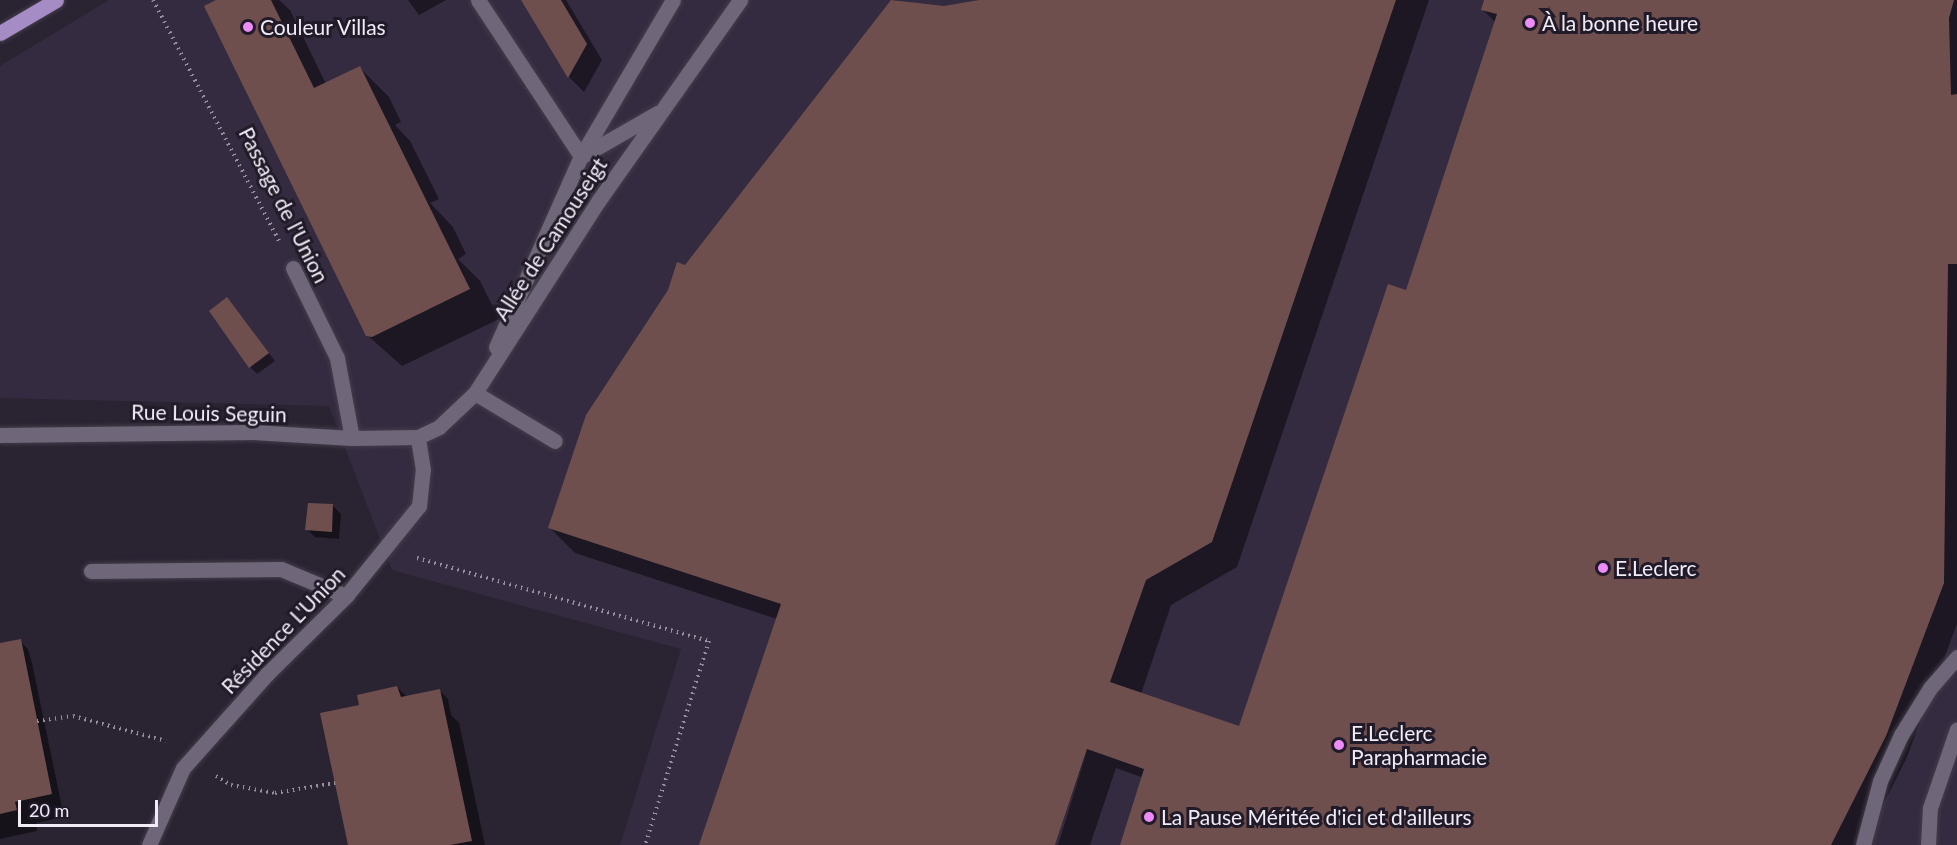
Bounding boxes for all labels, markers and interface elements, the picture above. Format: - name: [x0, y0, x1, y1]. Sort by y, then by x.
- place label: À la bonne heure: [1542, 10, 1699, 36]
- place label: Couleur Villas: [260, 14, 387, 40]
- marker: À la bonne heure: [1523, 16, 1537, 30]
- marker: Couleur Villas: [241, 20, 255, 34]
- street label: Passage de l'Union: [234, 123, 334, 287]
- street label: Allée de Camouseigt: [488, 153, 612, 325]
- street label: Rue Louis Seguin: [131, 399, 287, 427]
- place label: E.Leclerc: [1615, 555, 1697, 581]
- street label: Résidence L'Union: [216, 561, 350, 699]
- marker: E.Leclerc: [1596, 561, 1610, 575]
- place label: E.Leclerc Parapharmacie: [1351, 720, 1487, 770]
- marker: E.Leclerc Parapharmacie: [1332, 738, 1346, 752]
- scale bar: [21, 788, 160, 826]
- text: 20 m: [29, 799, 69, 821]
- place label: La Pause Méritée d'ici et d'ailleurs: [1161, 804, 1472, 830]
- marker: La Pause Méritée d'ici et d'ailleurs: [1142, 810, 1156, 824]

